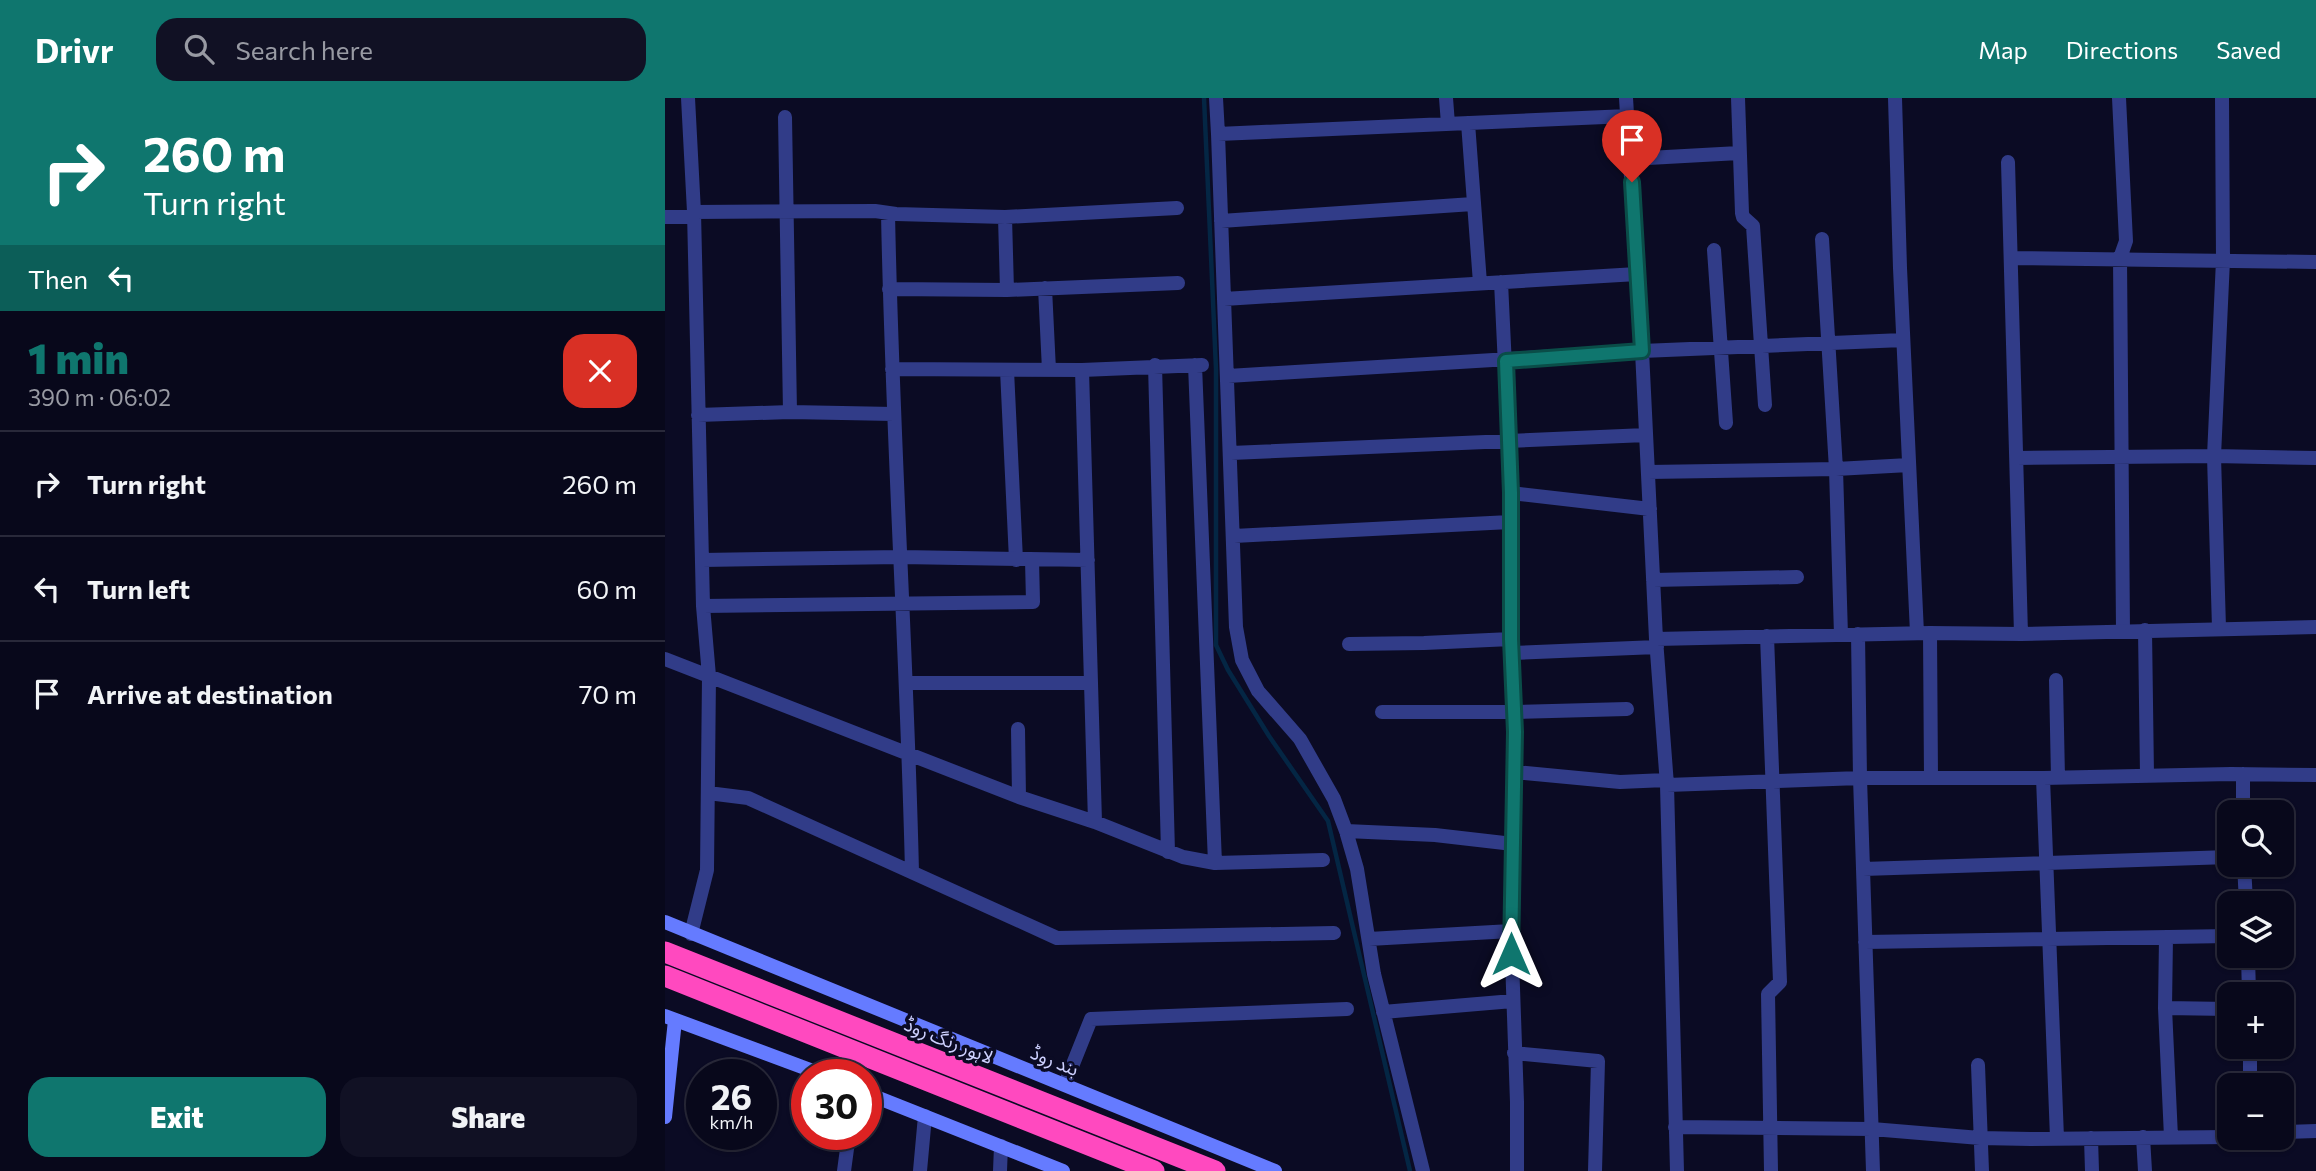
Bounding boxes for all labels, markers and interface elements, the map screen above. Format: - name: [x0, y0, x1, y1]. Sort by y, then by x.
- search box: [156, 18, 646, 81]
- text: Drivr: [35, 29, 114, 70]
- icon: search: [180, 30, 218, 68]
- text: Search here: [236, 34, 373, 65]
- text: Map: [1978, 35, 2028, 64]
- text: Directions: [2066, 35, 2178, 64]
- text: Saved: [2216, 35, 2281, 64]
- pin: [1602, 110, 1662, 182]
- icon: arrive: [1613, 121, 1651, 159]
- text: 260 m: [143, 122, 285, 182]
- icon: right: [28, 126, 119, 217]
- text: Turn right: [143, 182, 286, 222]
- icon: left: [102, 259, 140, 297]
- text: Then: [28, 263, 88, 294]
- text: 1 min: [28, 331, 129, 383]
- button: close: [563, 334, 637, 408]
- text: 390 m · 06:02: [28, 383, 171, 411]
- icon: right: [28, 465, 66, 503]
- text: Turn right: [87, 468, 206, 499]
- text: 260 m: [562, 468, 637, 499]
- icon: left: [28, 570, 66, 608]
- text: Turn left: [87, 573, 190, 604]
- text: 60 m: [577, 573, 637, 604]
- icon: arrive: [28, 675, 66, 713]
- text: Arrive at destination: [87, 678, 333, 709]
- text: 70 m: [579, 678, 637, 709]
- map controls: [2217, 800, 2294, 1150]
- button: search: [2217, 800, 2294, 877]
- button: layers: [2217, 891, 2294, 968]
- position arrow: [1474, 917, 1548, 991]
- button: +: [2217, 982, 2294, 1059]
- street label: لاہور رنگ روڈ: [901, 1012, 997, 1069]
- street label: بند روڈ: [1027, 1040, 1082, 1081]
- speed limit sign: 30: [791, 1059, 882, 1150]
- button: −: [2217, 1073, 2294, 1150]
- text: 26: [711, 1074, 752, 1117]
- button: Exit: [28, 1077, 326, 1157]
- button: Share: [340, 1077, 637, 1157]
- text: km/h: [710, 1111, 753, 1133]

